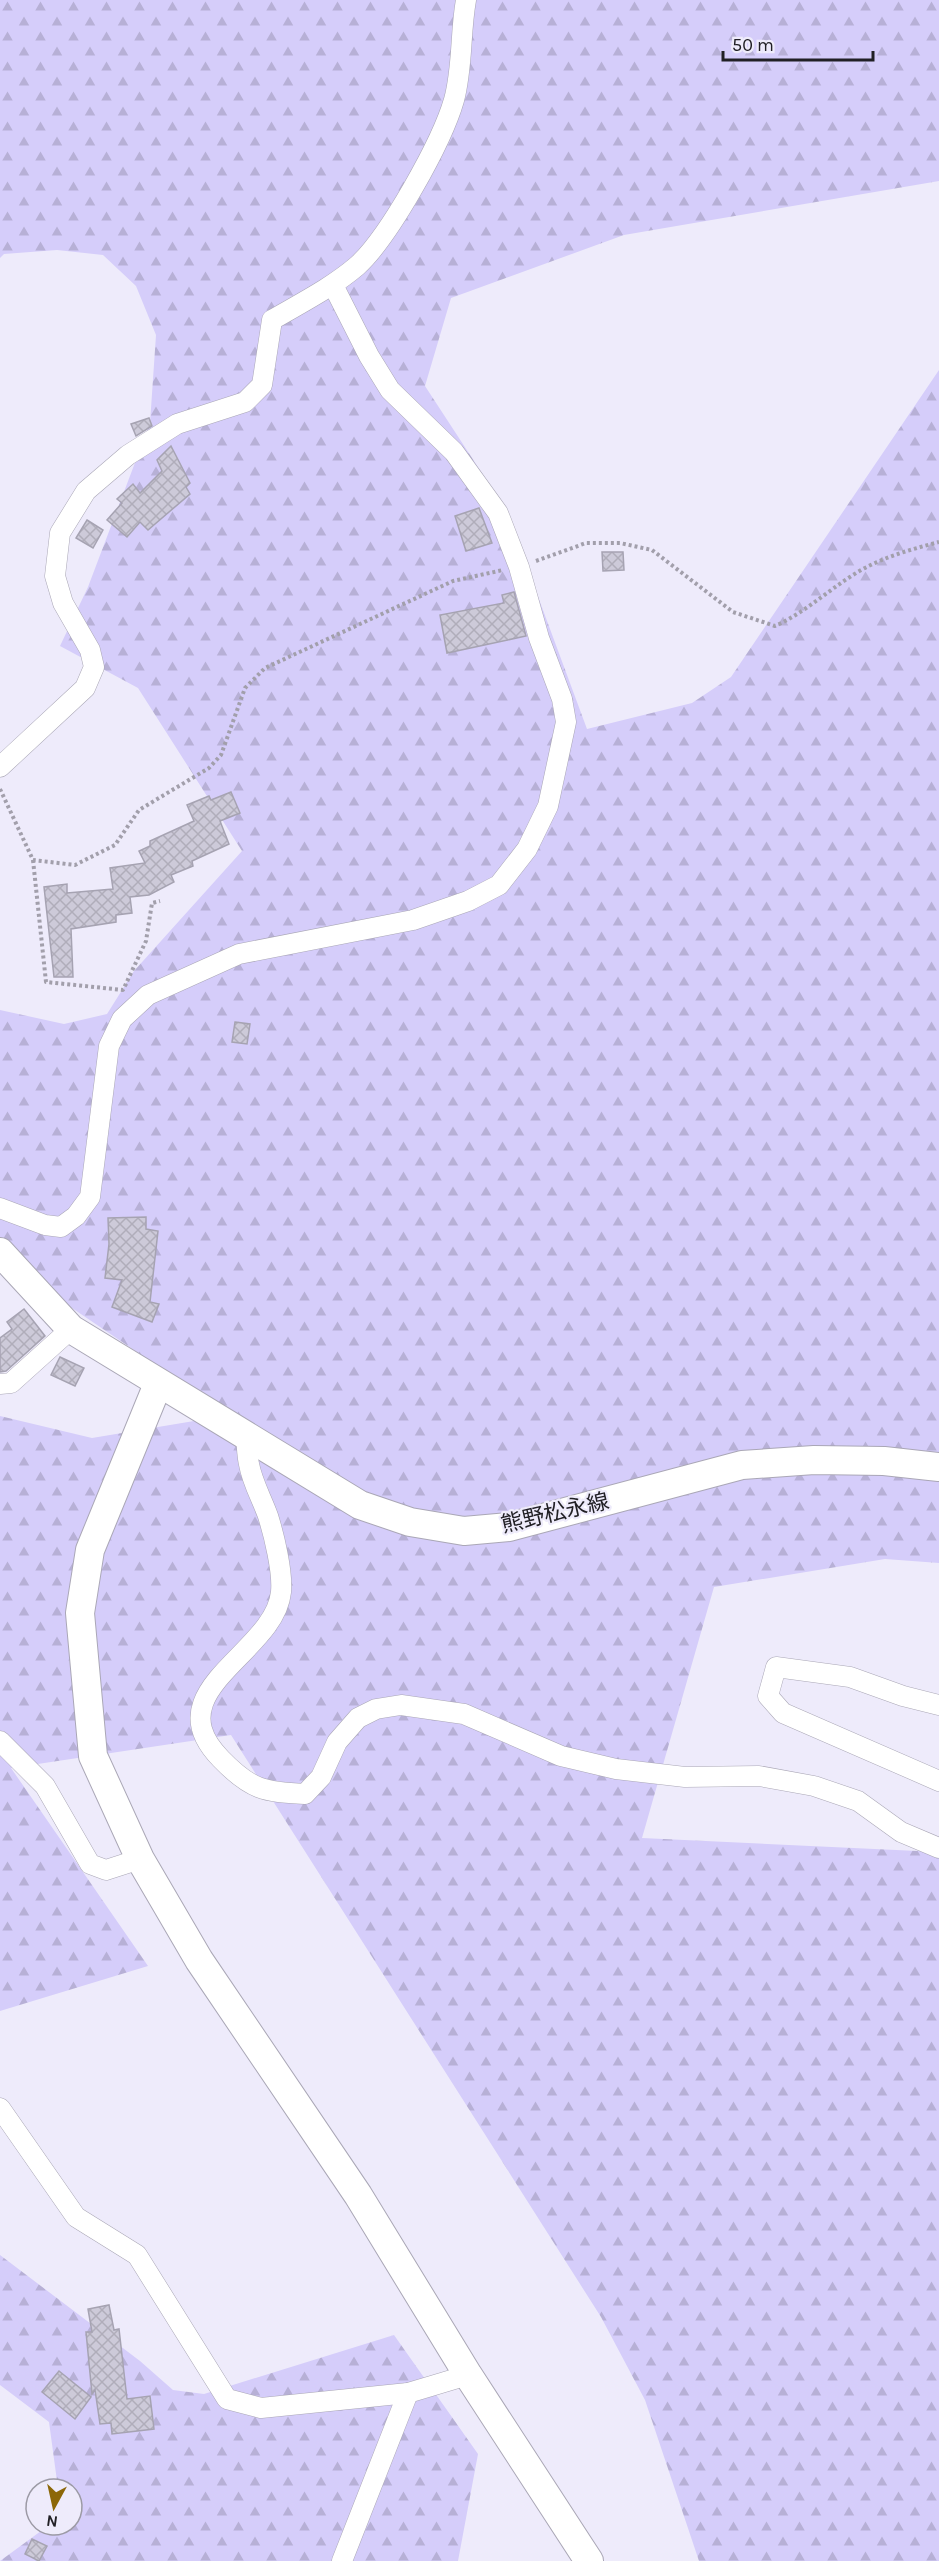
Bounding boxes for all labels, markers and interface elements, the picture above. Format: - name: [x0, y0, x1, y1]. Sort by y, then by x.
- scale bar: [723, 24, 873, 62]
- text: 50 m: [732, 34, 774, 56]
- street label: 熊野松永線: [498, 1488, 612, 1538]
- north arrow: [24, 2477, 84, 2537]
- text: N: [45, 2511, 59, 2532]

